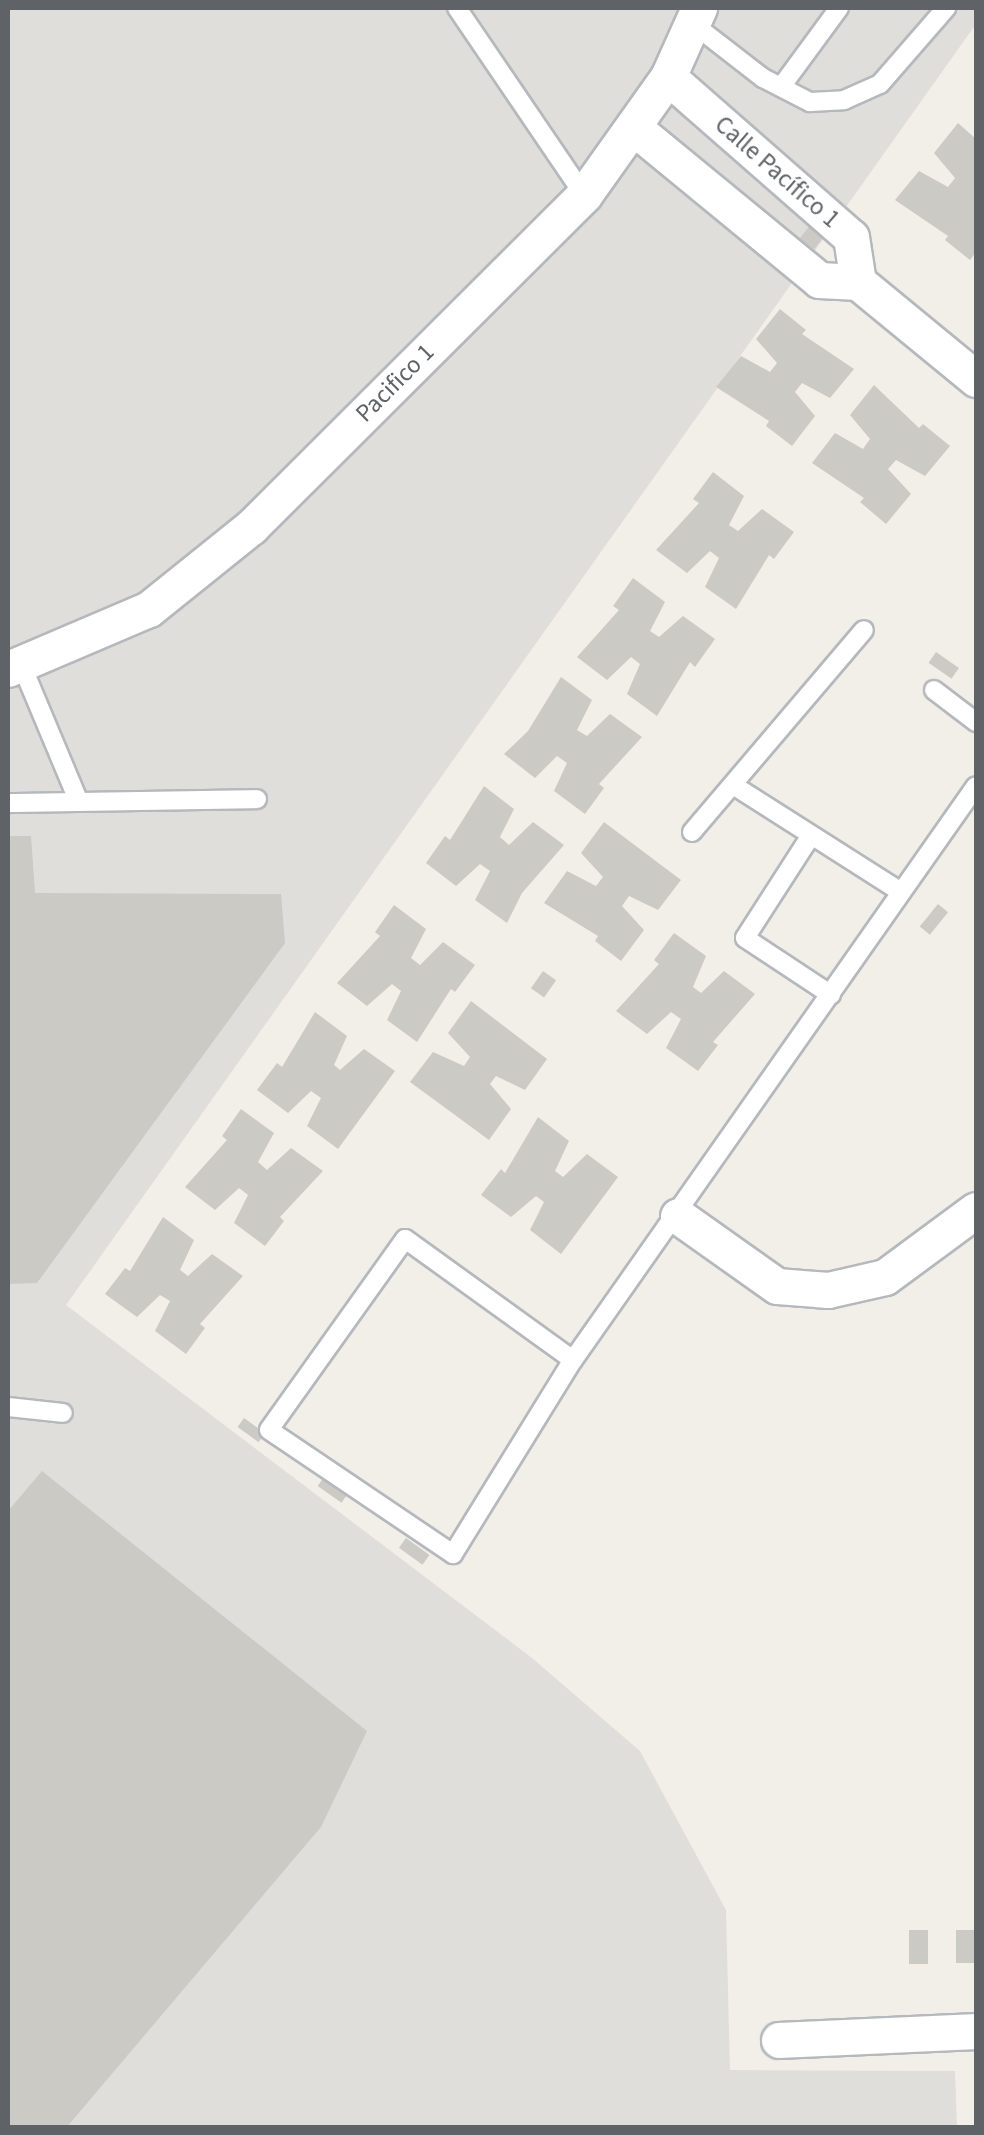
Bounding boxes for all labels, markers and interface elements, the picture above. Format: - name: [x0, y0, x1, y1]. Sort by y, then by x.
- street label: Calle Pacífico 1: [708, 110, 846, 234]
- street label: Pacifico 1: [350, 338, 440, 428]

